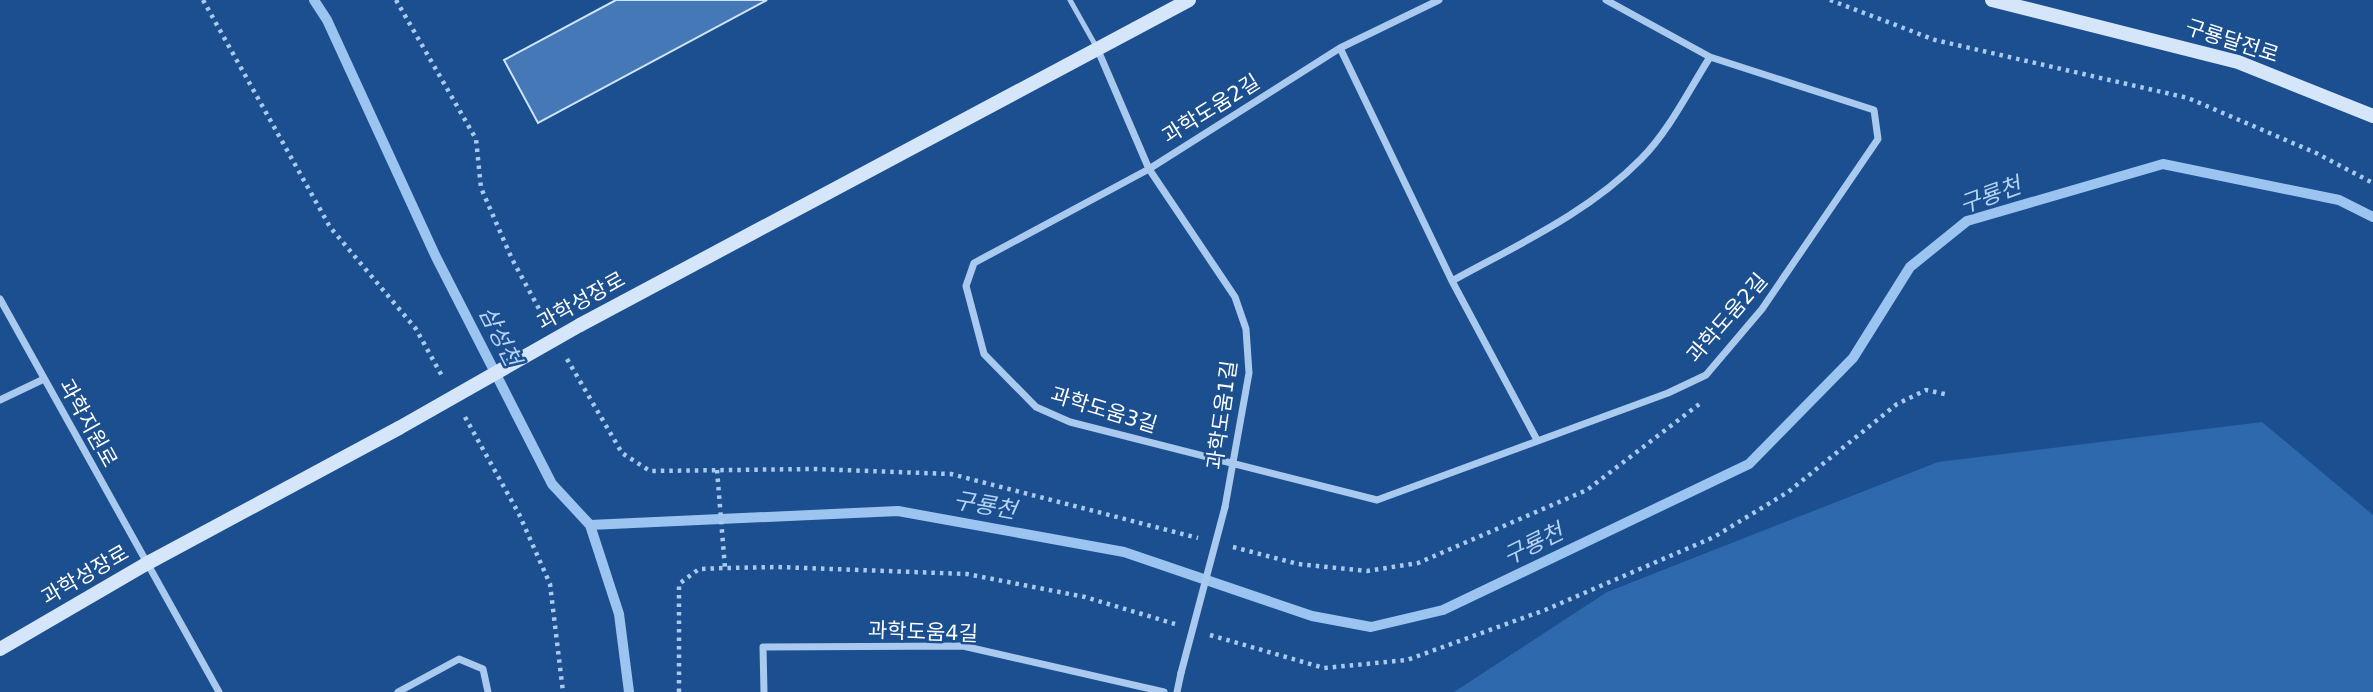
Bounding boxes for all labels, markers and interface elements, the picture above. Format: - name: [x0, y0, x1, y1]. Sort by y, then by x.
- street label: 구룡달전로: [2182, 15, 2282, 67]
- street label: 과학도움2길: [1158, 70, 1264, 148]
- water label: 구룡천: [1956, 171, 2027, 218]
- street label: 과학성장로: [533, 267, 629, 335]
- street label: 과학도움2길: [1682, 269, 1772, 367]
- water label: 삼성천: [474, 302, 527, 373]
- street label: 과학도움1길: [1202, 359, 1242, 471]
- street label: 과학지원로: [54, 375, 122, 471]
- street label: 과학도움3길: [1048, 382, 1160, 438]
- water label: 구룡천: [951, 487, 1021, 524]
- water label: 구룡천: [1499, 517, 1570, 570]
- street label: 과학성장로: [37, 540, 133, 610]
- street label: 과학도움4길: [868, 618, 978, 646]

